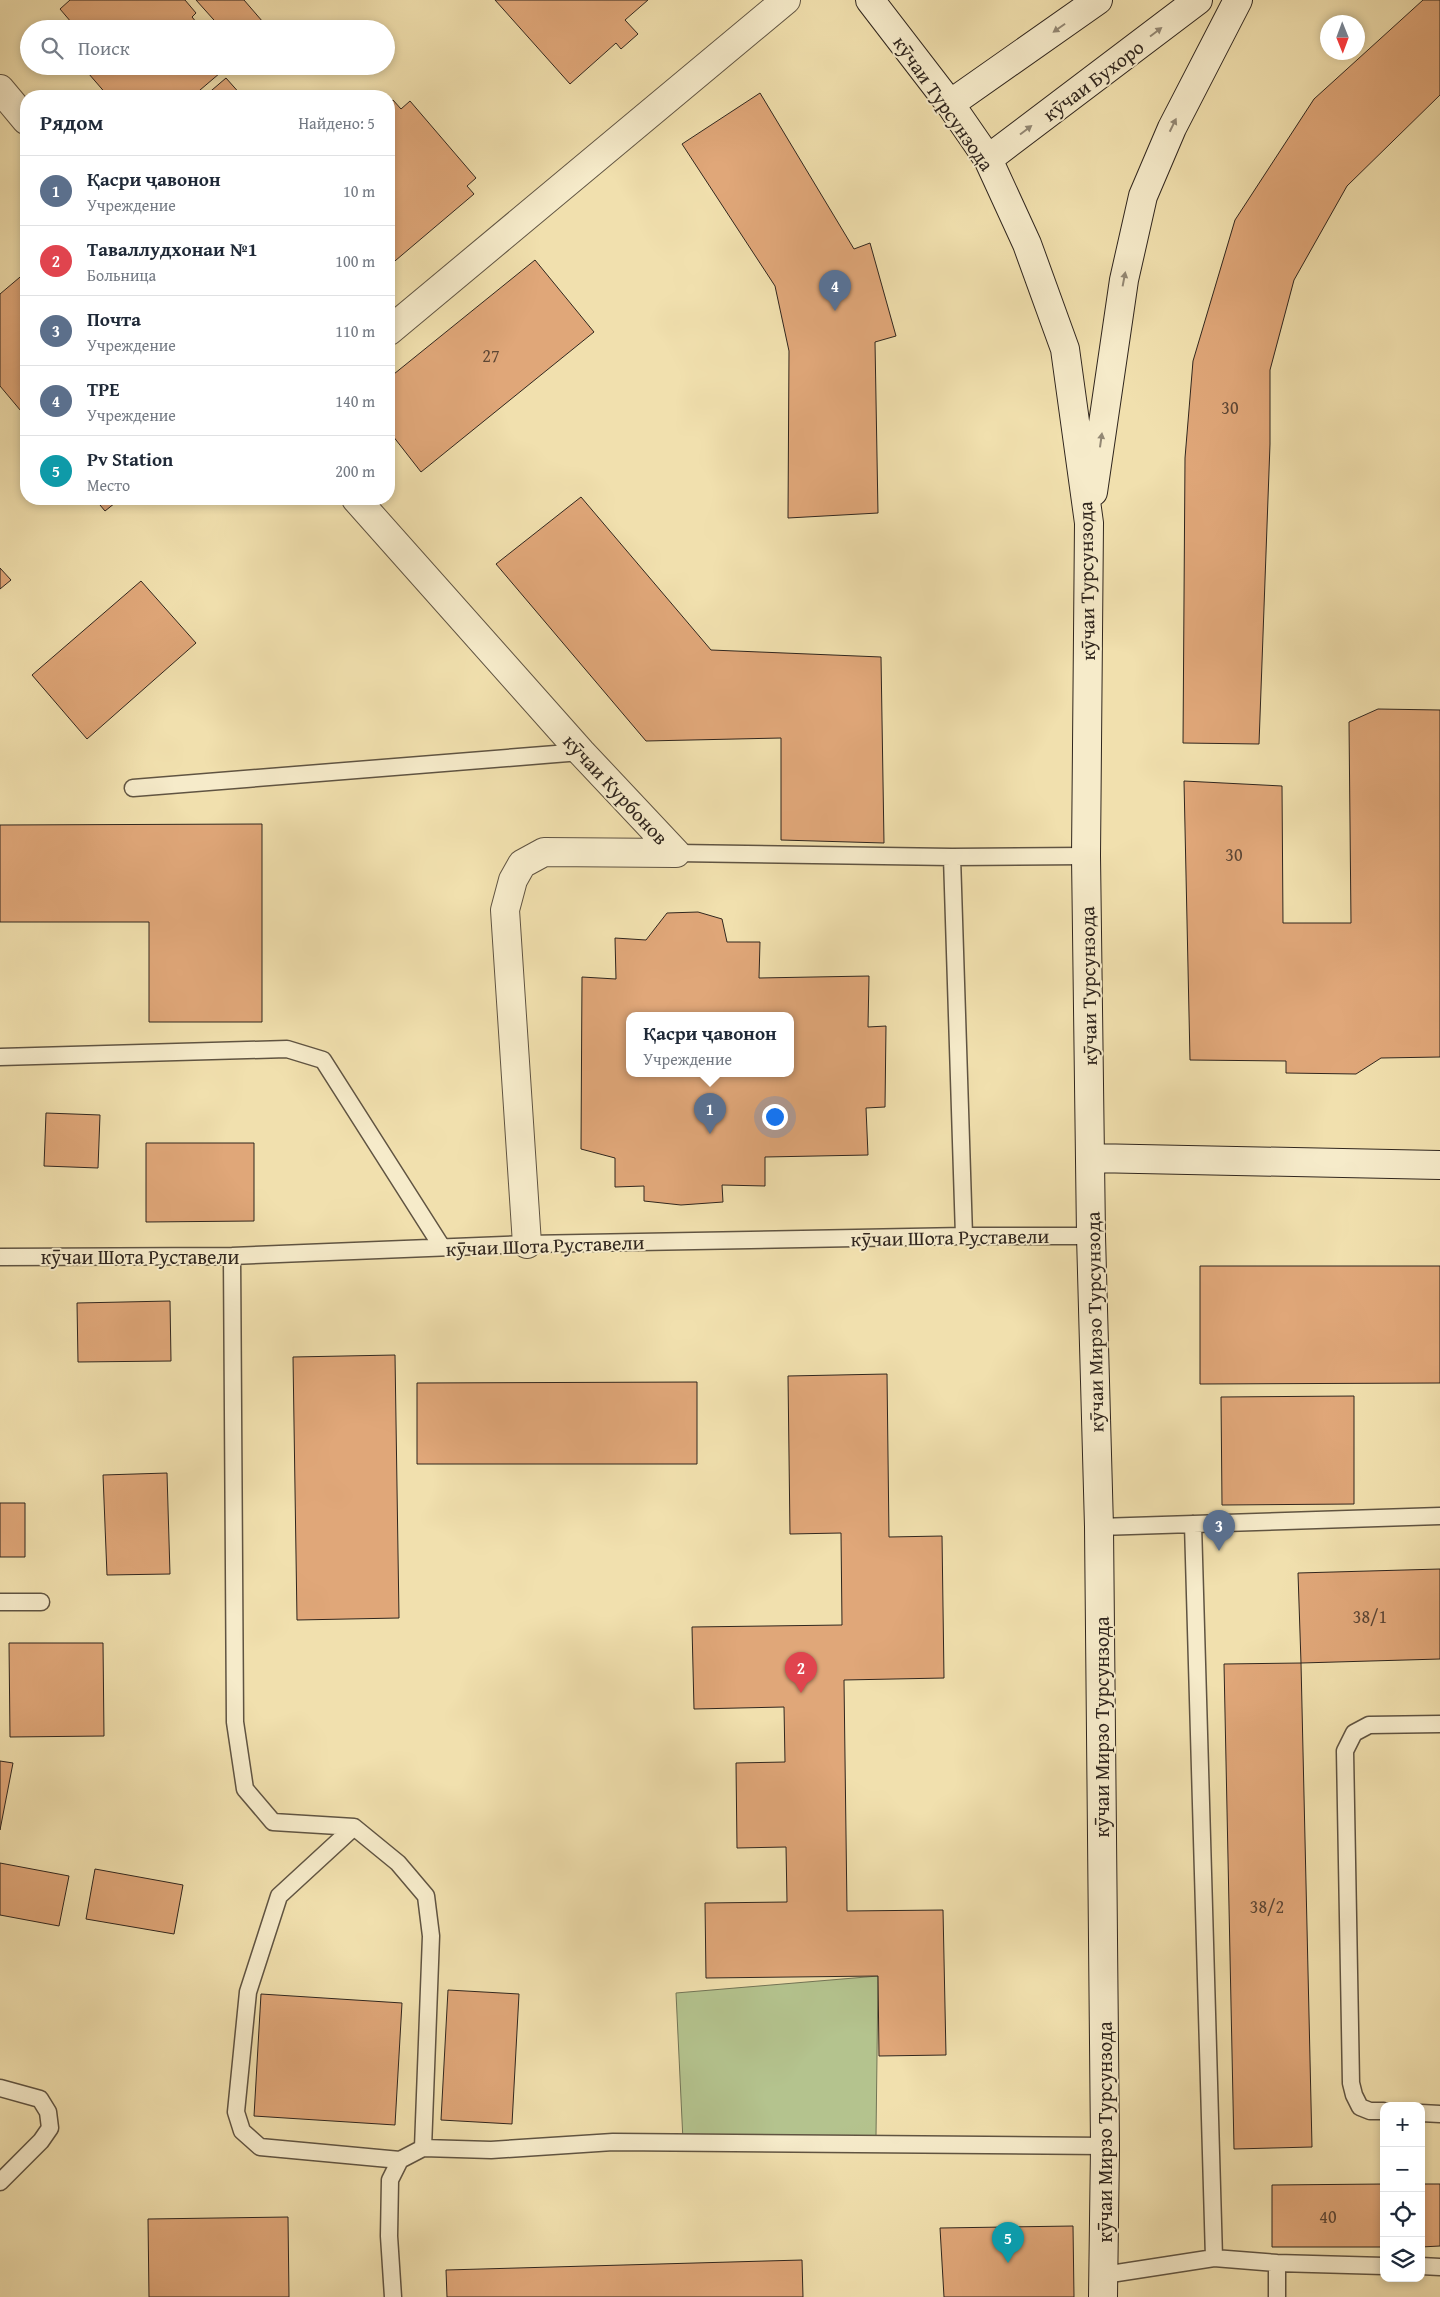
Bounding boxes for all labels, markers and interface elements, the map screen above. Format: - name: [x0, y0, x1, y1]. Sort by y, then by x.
- north arrow: [1320, 15, 1365, 60]
- search box: [20, 20, 395, 75]
- one-way arrow: [1052, 23, 1065, 33]
- one-way arrow: [1149, 26, 1162, 37]
- street label: кӯчаи Турсунзода: [886, 29, 1002, 177]
- street label: кӯчаи Бухоро: [1036, 32, 1150, 128]
- icon: search: [38, 34, 66, 62]
- text: Поиск: [78, 34, 130, 62]
- text: Рядом: [40, 107, 103, 138]
- text: Найдено: 5: [298, 111, 375, 135]
- one-way arrow: [1170, 118, 1178, 132]
- one-way arrow: [1020, 125, 1033, 135]
- text: Қасри ҷавонон: [87, 165, 221, 193]
- text: 1: [52, 179, 60, 203]
- text: 10 m: [343, 179, 375, 203]
- text: Учреждение: [87, 193, 176, 217]
- text: Таваллудхонаи №1: [87, 235, 258, 263]
- text: 2: [52, 249, 60, 273]
- text: 100 m: [335, 249, 375, 273]
- text: Больница: [87, 263, 156, 287]
- pin: 4: [819, 270, 851, 311]
- one-way arrow: [1121, 271, 1129, 287]
- text: Почта: [87, 305, 141, 333]
- text: 3: [52, 319, 60, 343]
- text: 110 m: [335, 319, 375, 343]
- text: Учреждение: [87, 333, 176, 357]
- house number: 27: [482, 342, 500, 369]
- text: TPE: [87, 375, 119, 403]
- text: 4: [52, 389, 60, 413]
- text: 140 m: [335, 389, 375, 413]
- house number: 30: [1221, 394, 1239, 421]
- text: Учреждение: [87, 403, 176, 427]
- one-way arrow: [1097, 432, 1105, 448]
- text: Pv Station: [87, 445, 173, 473]
- text: 5: [52, 459, 60, 483]
- text: 200 m: [335, 459, 375, 483]
- text: Место: [87, 473, 130, 497]
- street label: кӯчаи Турсунзода: [1070, 501, 1102, 661]
- street label: кӯчаи Курбонов: [557, 727, 675, 851]
- house number: 30: [1225, 841, 1243, 868]
- street label: кӯчаи Турсунзода: [1072, 906, 1104, 1066]
- popup: [626, 1012, 794, 1077]
- text: Қасри ҷавонон: [643, 1019, 777, 1047]
- text: Учреждение: [643, 1047, 732, 1071]
- pin: 1: [694, 1093, 726, 1134]
- your location: [762, 1104, 788, 1130]
- street label: кӯчаи Мирзо Турсунзода: [1078, 1211, 1110, 1433]
- street label: кӯчаи Шота Руставели: [850, 1221, 1050, 1253]
- street label: кӯчаи Шота Руставели: [445, 1227, 645, 1263]
- street label: кӯчаи Шота Руставели: [41, 1242, 239, 1271]
- pin: 3: [1203, 1510, 1235, 1551]
- house number: 38/1: [1353, 1603, 1387, 1630]
- street label: кӯчаи Мирзо Турсунзода: [1087, 1616, 1116, 1837]
- pin: 2: [785, 1652, 817, 1693]
- house number: 38/2: [1250, 1893, 1284, 1920]
- street label: кӯчаи Мирзо Турсунзода: [1090, 2021, 1119, 2242]
- map controls: [1380, 2102, 1425, 2282]
- button: +: [1380, 2102, 1425, 2147]
- button: −: [1380, 2147, 1425, 2192]
- button: locate: [1380, 2192, 1425, 2237]
- house number: 40: [1319, 2203, 1337, 2230]
- pin: 5: [992, 2222, 1024, 2263]
- button: layers: [1380, 2237, 1425, 2282]

